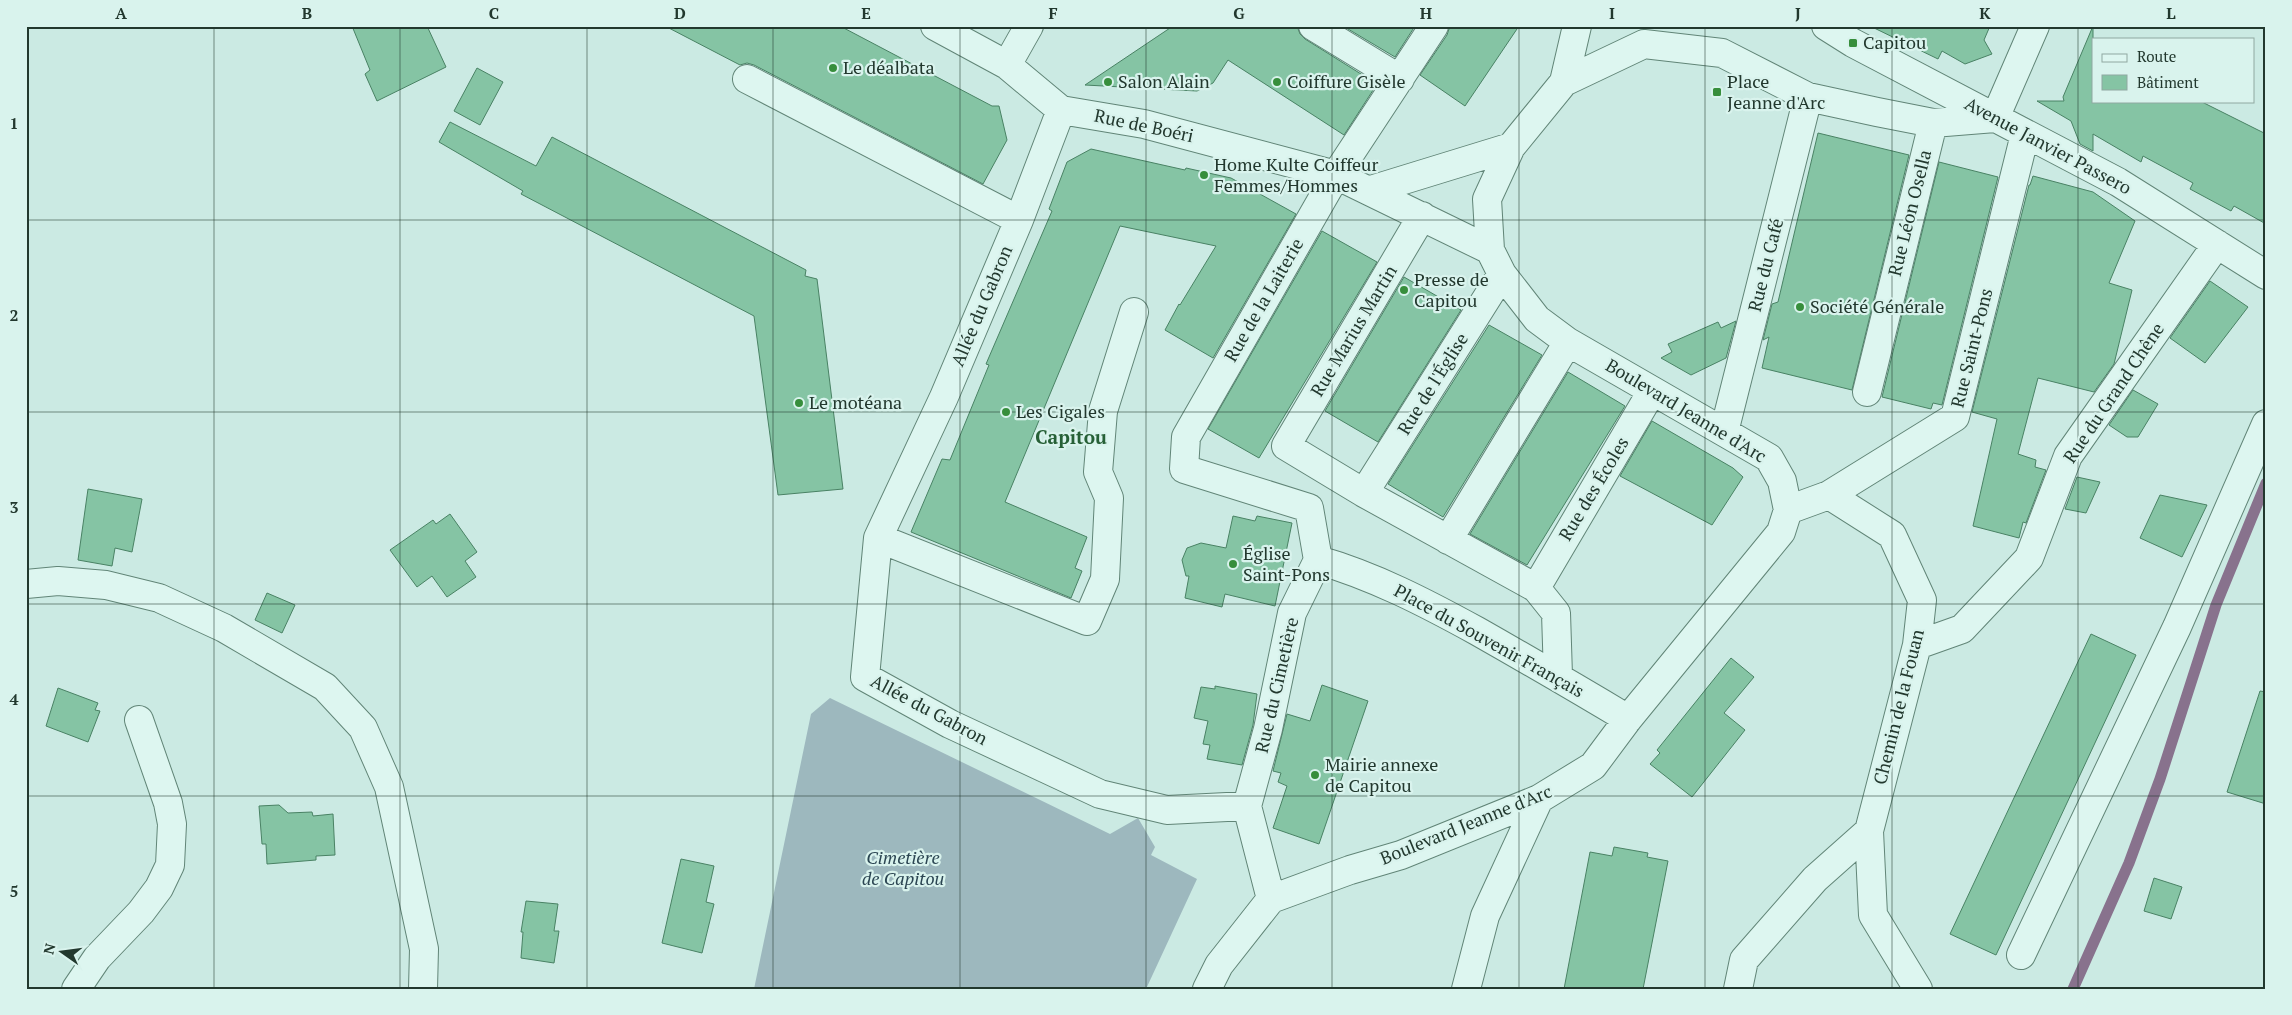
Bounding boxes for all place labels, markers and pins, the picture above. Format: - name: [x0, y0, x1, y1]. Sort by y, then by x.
- place label: Capitou: [1863, 30, 1926, 54]
- marker: Capitou: [1847, 37, 1859, 49]
- place label: Le déalbata: [843, 55, 935, 79]
- marker: Le déalbata: [827, 62, 839, 74]
- place label: Salon Alain: [1118, 69, 1210, 93]
- place label: Coiffure Gisèle: [1287, 69, 1406, 93]
- place label: Place Jeanne d'Arc: [1727, 69, 1825, 114]
- marker: Salon Alain: [1102, 76, 1114, 88]
- marker: Coiffure Gisèle: [1271, 76, 1283, 88]
- marker: Place Jeanne d'Arc: [1711, 86, 1723, 98]
- place label: Home Kulte Coiffeur Femmes/Hommes: [1214, 152, 1378, 197]
- marker: Home Kulte Coiffeur Femmes/Hommes: [1198, 169, 1210, 181]
- place label: Presse de Capitou: [1414, 267, 1489, 312]
- marker: Presse de Capitou: [1398, 284, 1410, 296]
- place label: Société Générale: [1810, 294, 1944, 318]
- marker: Société Générale: [1794, 301, 1806, 313]
- place label: Le motéana: [809, 390, 902, 414]
- marker: Le motéana: [793, 397, 805, 409]
- place label: Les Cigales: [1016, 399, 1105, 423]
- marker: Les Cigales: [1000, 406, 1012, 418]
- place label: Église Saint-Pons: [1243, 541, 1330, 586]
- marker: Église Saint-Pons: [1227, 558, 1239, 570]
- place label: Mairie annexe de Capitou: [1325, 752, 1438, 797]
- marker: Mairie annexe de Capitou: [1309, 769, 1321, 781]

